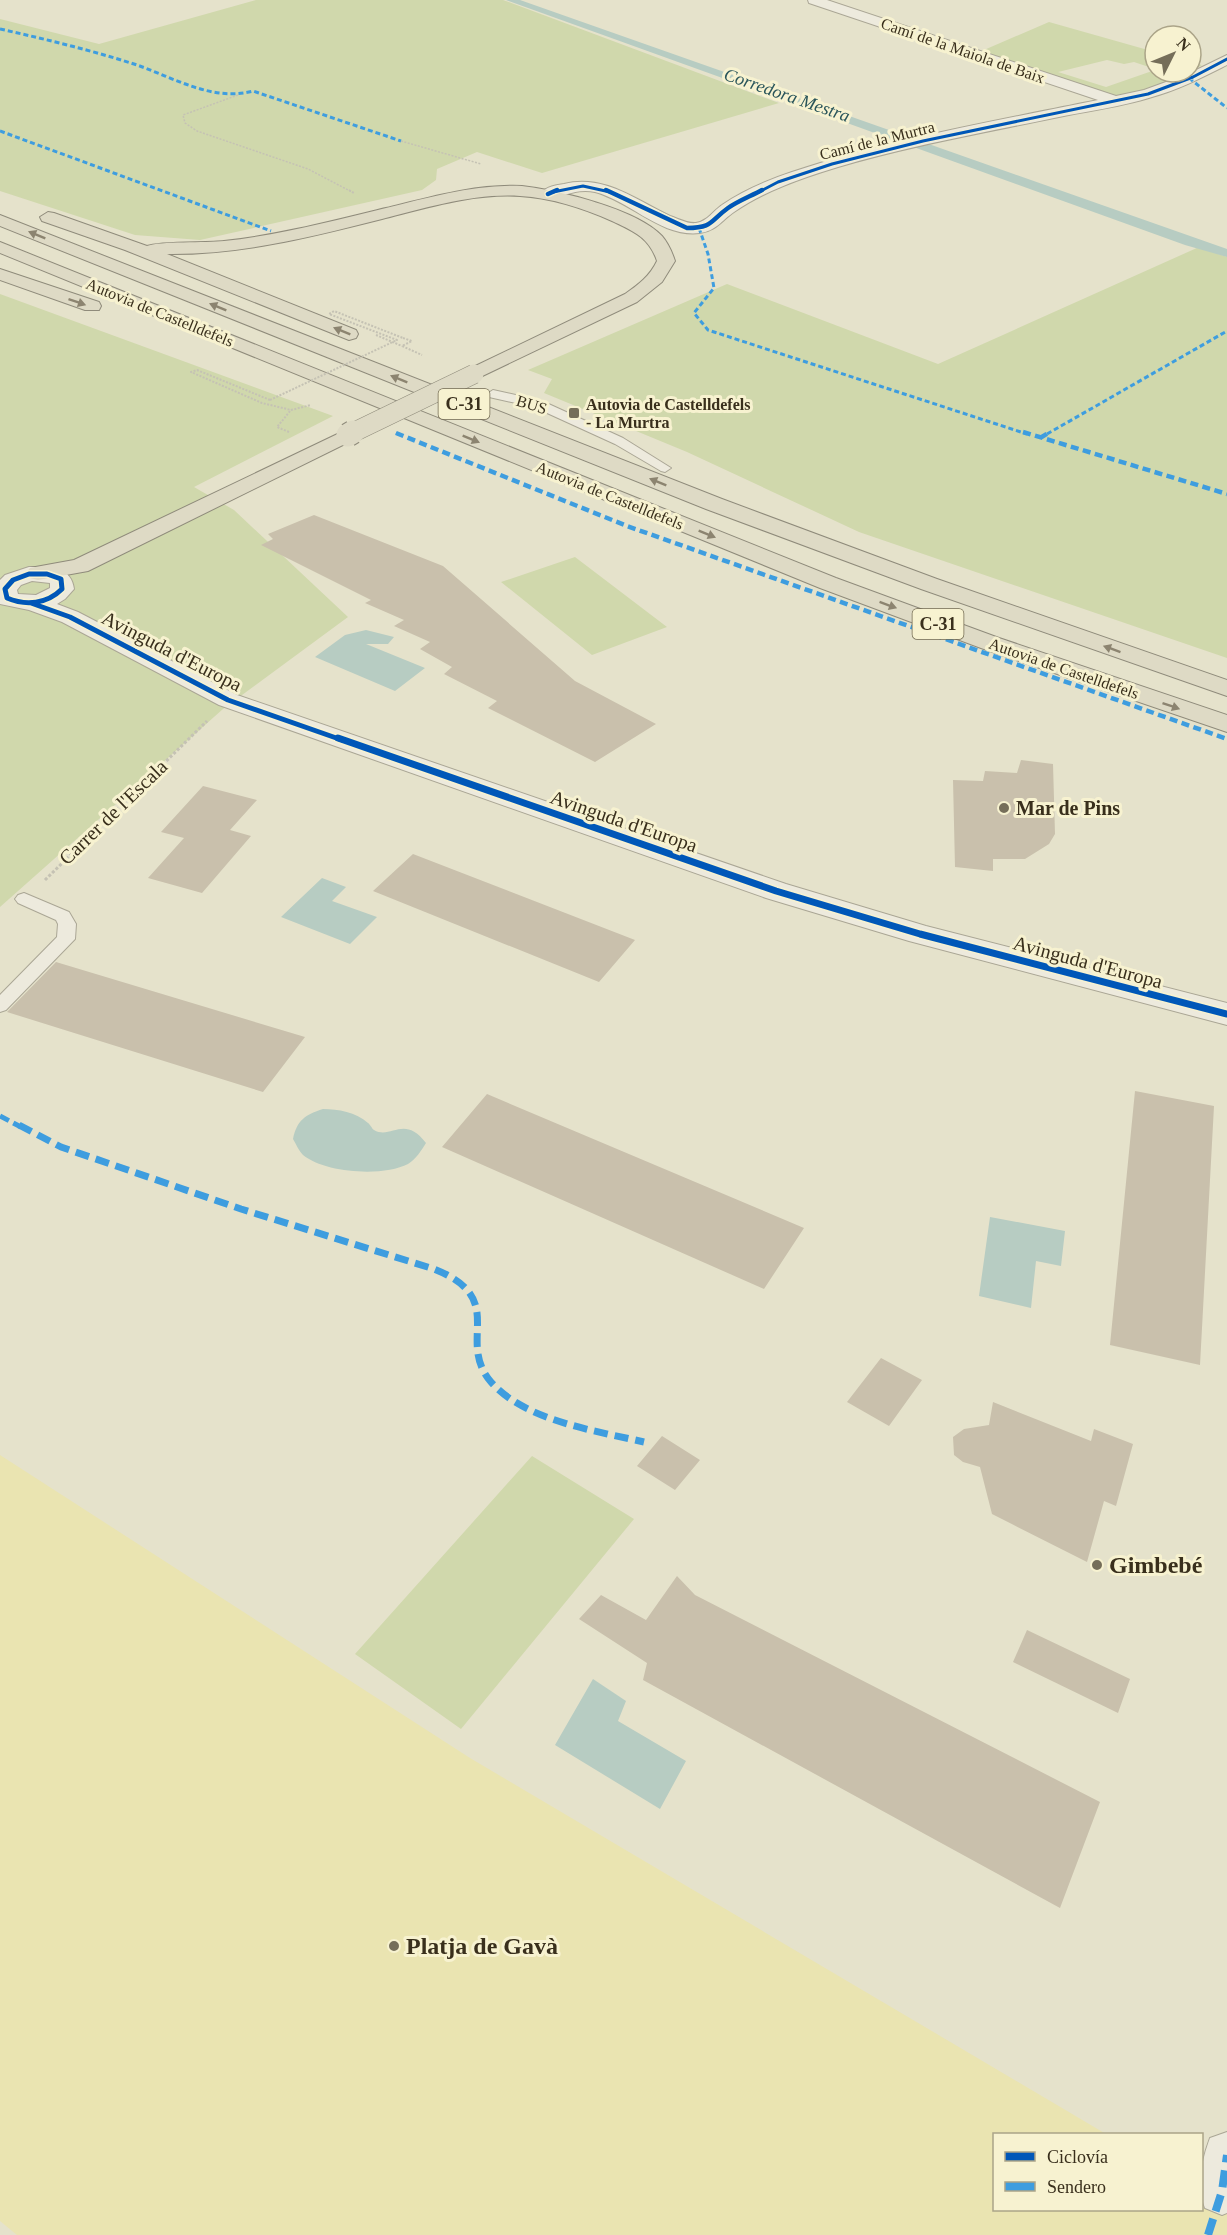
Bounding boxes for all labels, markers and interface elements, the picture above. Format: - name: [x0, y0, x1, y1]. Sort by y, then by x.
- street label: Camí de la Maiola de Baix: [879, 14, 1047, 87]
- north arrow: [1143, 24, 1203, 84]
- text: N: [1173, 34, 1194, 54]
- water label: Corredora Mestra: [721, 64, 853, 126]
- street label: Camí de la Murtra: [818, 118, 936, 163]
- one-way arrow: [27, 230, 45, 240]
- street label: Autovia de Castelldefels: [84, 275, 236, 350]
- one-way arrow: [69, 297, 87, 307]
- one-way arrow: [209, 302, 227, 311]
- one-way arrow: [333, 326, 351, 336]
- one-way arrow: [390, 374, 408, 383]
- road number: C-31: [438, 389, 490, 419]
- street label: BUS: [514, 392, 549, 417]
- place label: Autovia de Castelldefels - La Murtra: [586, 396, 750, 431]
- marker: Autovia de Castelldefels - La Murtra: [567, 406, 581, 420]
- one-way arrow: [462, 435, 480, 444]
- street label: Autovia de Castelldefels: [534, 458, 686, 533]
- one-way arrow: [649, 477, 667, 487]
- one-way arrow: [698, 529, 716, 539]
- one-way arrow: [879, 601, 897, 611]
- street label: Avinguda d'Europa: [98, 606, 246, 697]
- road number: C-31: [912, 609, 964, 639]
- street label: Autovia de Castelldefels: [987, 635, 1141, 702]
- one-way arrow: [1103, 643, 1121, 653]
- one-way arrow: [1162, 701, 1180, 711]
- street label: Carrer de l'Escala: [55, 755, 172, 869]
- street label: Avinguda d'Europa: [547, 786, 700, 857]
- place label: Mar de Pins: [1016, 797, 1120, 819]
- marker: Mar de Pins: [997, 801, 1011, 815]
- street label: Avinguda d'Europa: [1011, 931, 1165, 994]
- place label: Gimbebé: [1109, 1552, 1203, 1578]
- marker: Gimbebé: [1090, 1558, 1104, 1572]
- place label: Platja de Gavà: [406, 1933, 558, 1959]
- marker: Platja de Gavà: [387, 1939, 401, 1953]
- legend: [993, 2133, 1203, 2211]
- text: Ciclovía: [1047, 2147, 1108, 2167]
- text: Sendero: [1047, 2177, 1106, 2197]

